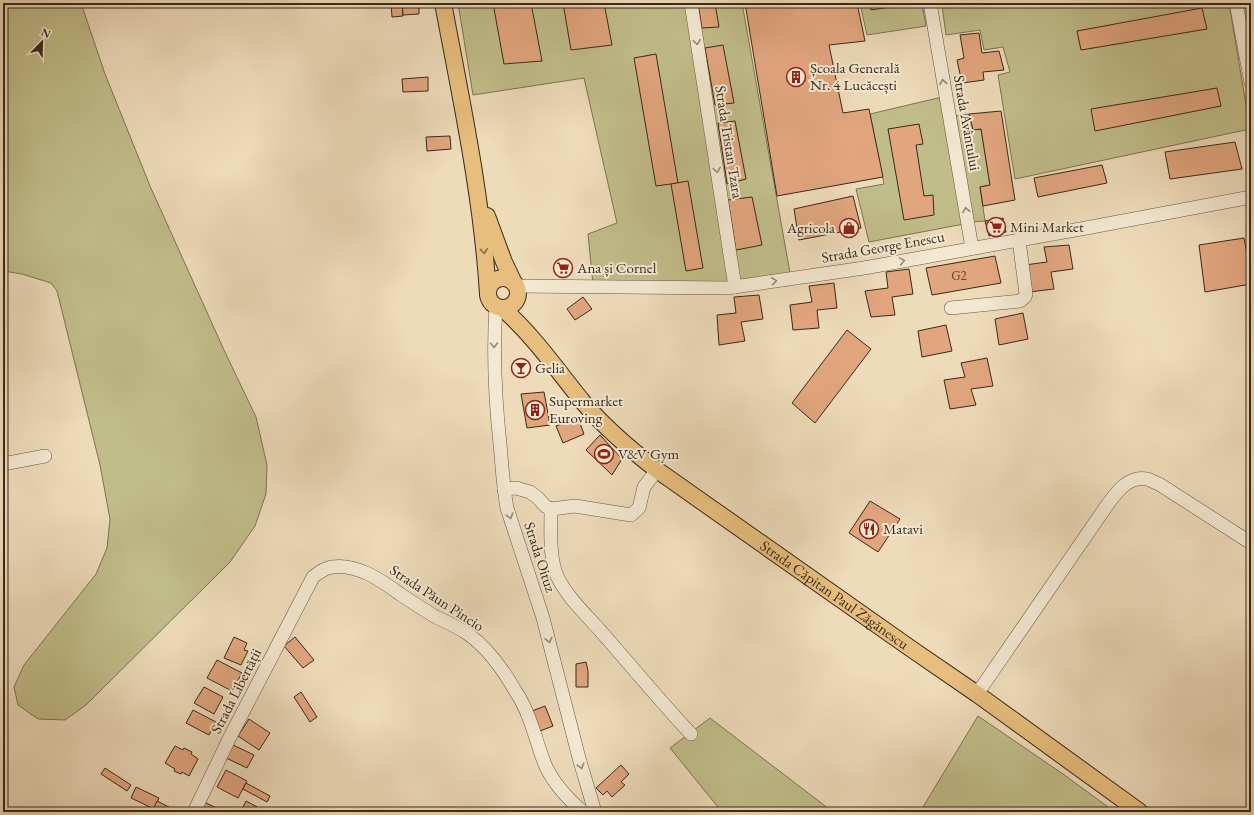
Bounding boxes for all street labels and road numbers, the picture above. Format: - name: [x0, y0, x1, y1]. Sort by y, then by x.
- street label: Strada Avântului: [950, 74, 985, 172]
- street label: Strada Tristan Tzara: [711, 84, 748, 200]
- street label: Strada George Enescu: [820, 226, 946, 267]
- street label: Strada Oituz: [520, 519, 561, 595]
- street label: Strada Căpitan Paul Zăgănescu: [757, 536, 913, 653]
- street label: Strada Păun Pincio: [387, 560, 488, 635]
- street label: Strada Libertății: [206, 645, 265, 737]

